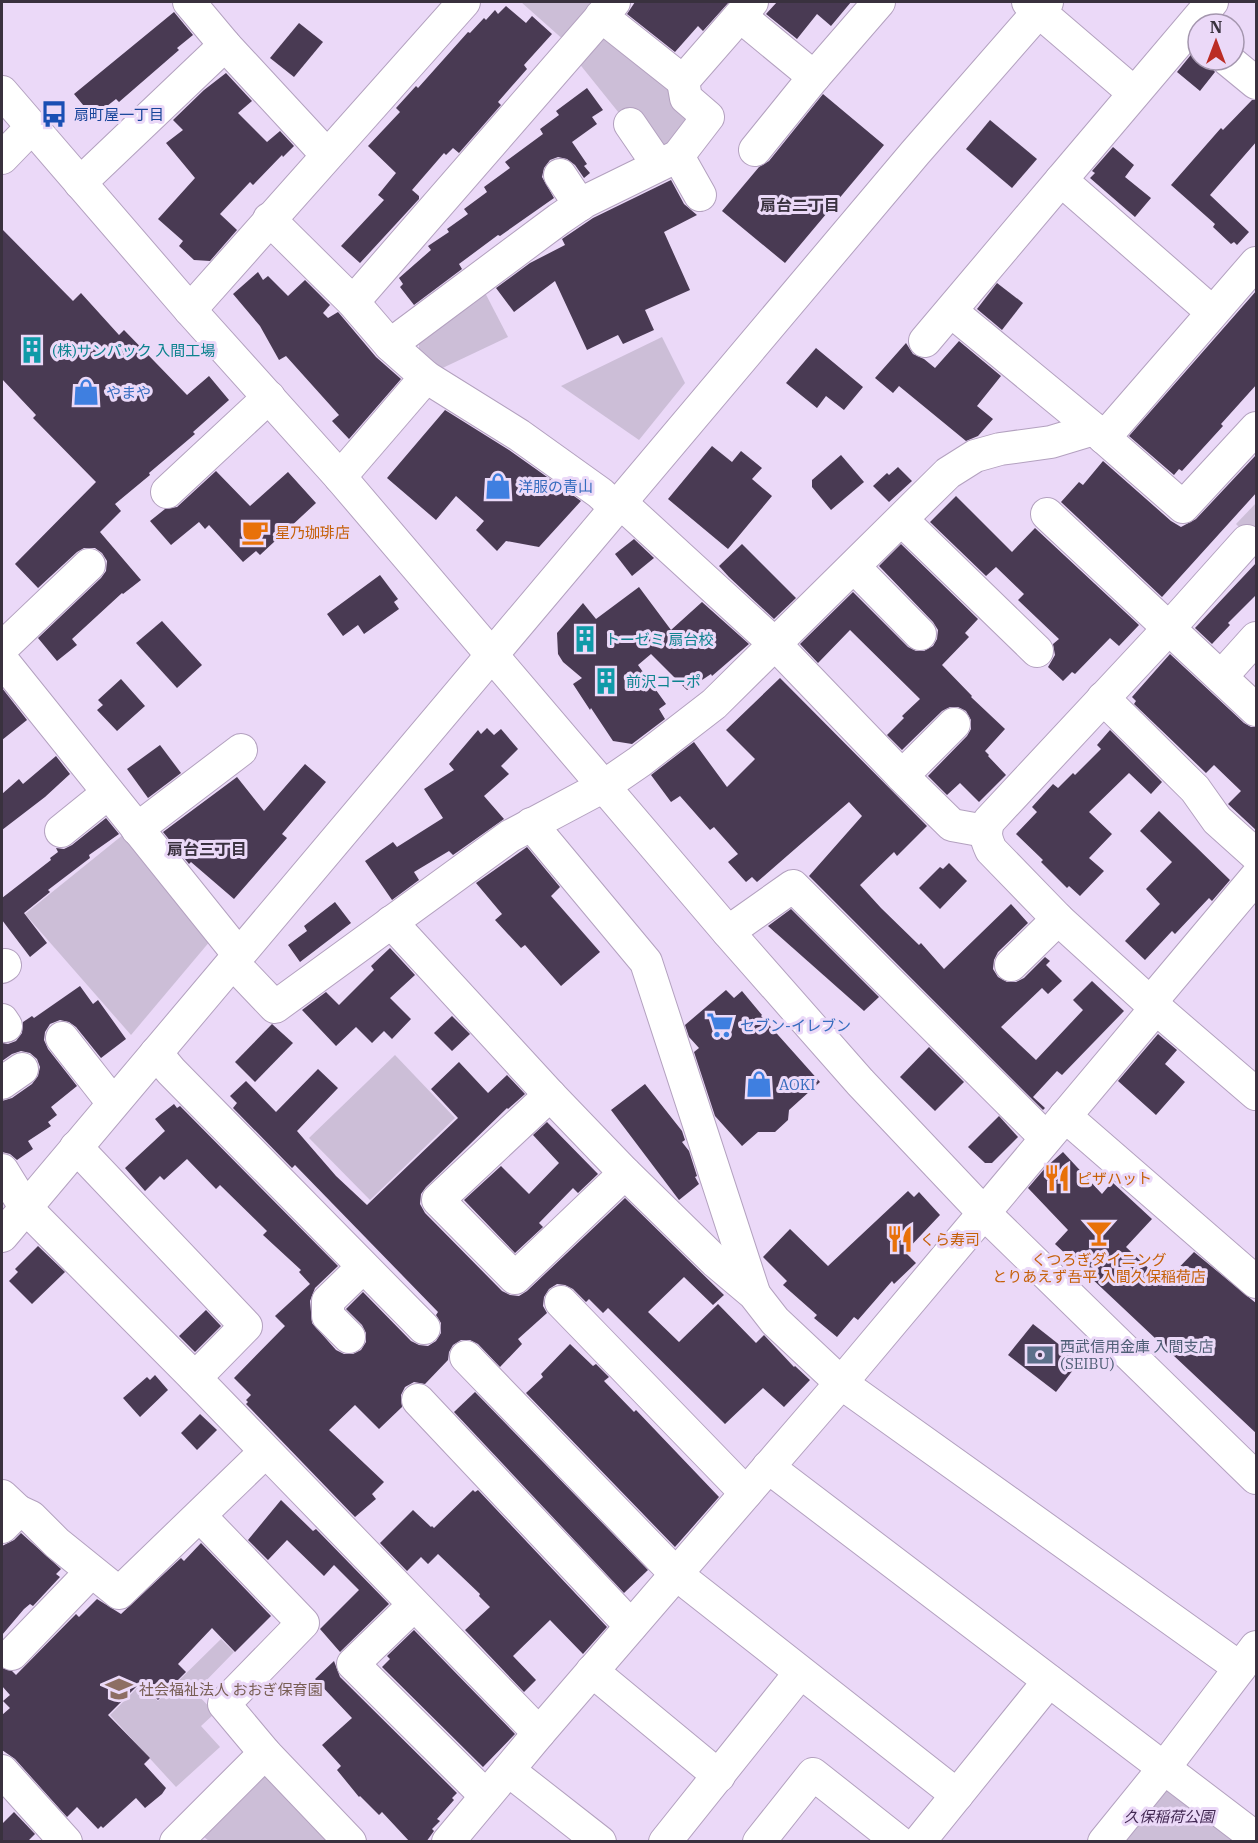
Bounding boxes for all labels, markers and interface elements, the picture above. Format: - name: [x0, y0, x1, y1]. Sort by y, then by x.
- north arrow: [1186, 12, 1246, 72]
- text: N: [1210, 17, 1222, 37]
- bus stop icon: 扇町屋一丁目: [39, 99, 69, 129]
- place label: 扇町屋一丁目: [74, 105, 164, 124]
- district label: 扇台二丁目: [760, 195, 840, 215]
- building icon: (株)サンパック 入間工場: [17, 335, 47, 365]
- place label: (株)サンパック 入間工場: [52, 341, 215, 360]
- shop icon: やまや: [71, 377, 101, 407]
- place label: やまや: [106, 383, 151, 402]
- shop icon: 洋服の青山: [483, 471, 513, 501]
- place label: 洋服の青山: [518, 477, 593, 496]
- cafe icon: 星乃珈琲店: [240, 517, 270, 547]
- place label: 星乃珈琲店: [275, 523, 350, 542]
- building icon: トーゼミ 扇台校: [570, 624, 600, 654]
- place label: トーゼミ 扇台校: [605, 630, 713, 649]
- building icon: 前沢コーポ: [591, 666, 621, 696]
- place label: 前沢コーポ: [626, 672, 701, 691]
- district label: 扇台三丁目: [167, 839, 247, 859]
- supermarket icon: セブン-イレブン: [705, 1010, 735, 1040]
- place label: セブン-イレブン: [740, 1016, 851, 1035]
- shop icon: AOKI: [744, 1069, 774, 1099]
- place label: AOKI: [779, 1075, 815, 1094]
- restaurant icon: ピザハット: [1042, 1163, 1072, 1193]
- place label: ピザハット: [1077, 1169, 1152, 1188]
- bar icon: くつろぎダイニング とりあえず吾平 入間久保稲荷店: [1084, 1218, 1114, 1248]
- restaurant icon: くら寿司: [885, 1224, 915, 1254]
- place label: くら寿司: [920, 1230, 980, 1249]
- place label: くつろぎダイニング とりあえず吾平 入間久保稲荷店: [992, 1250, 1206, 1286]
- place label: 西武信用金庫 入間支店 (SEIBU): [1060, 1337, 1213, 1373]
- bank icon: 西武信用金庫 入間支店 (SEIBU): [1025, 1340, 1055, 1370]
- school or university icon: 社会福祉法人 おおぎ保育園: [104, 1674, 134, 1704]
- place label: 社会福祉法人 おおぎ保育園: [139, 1680, 322, 1699]
- park label: 久保稲荷公園: [1124, 1807, 1216, 1826]

